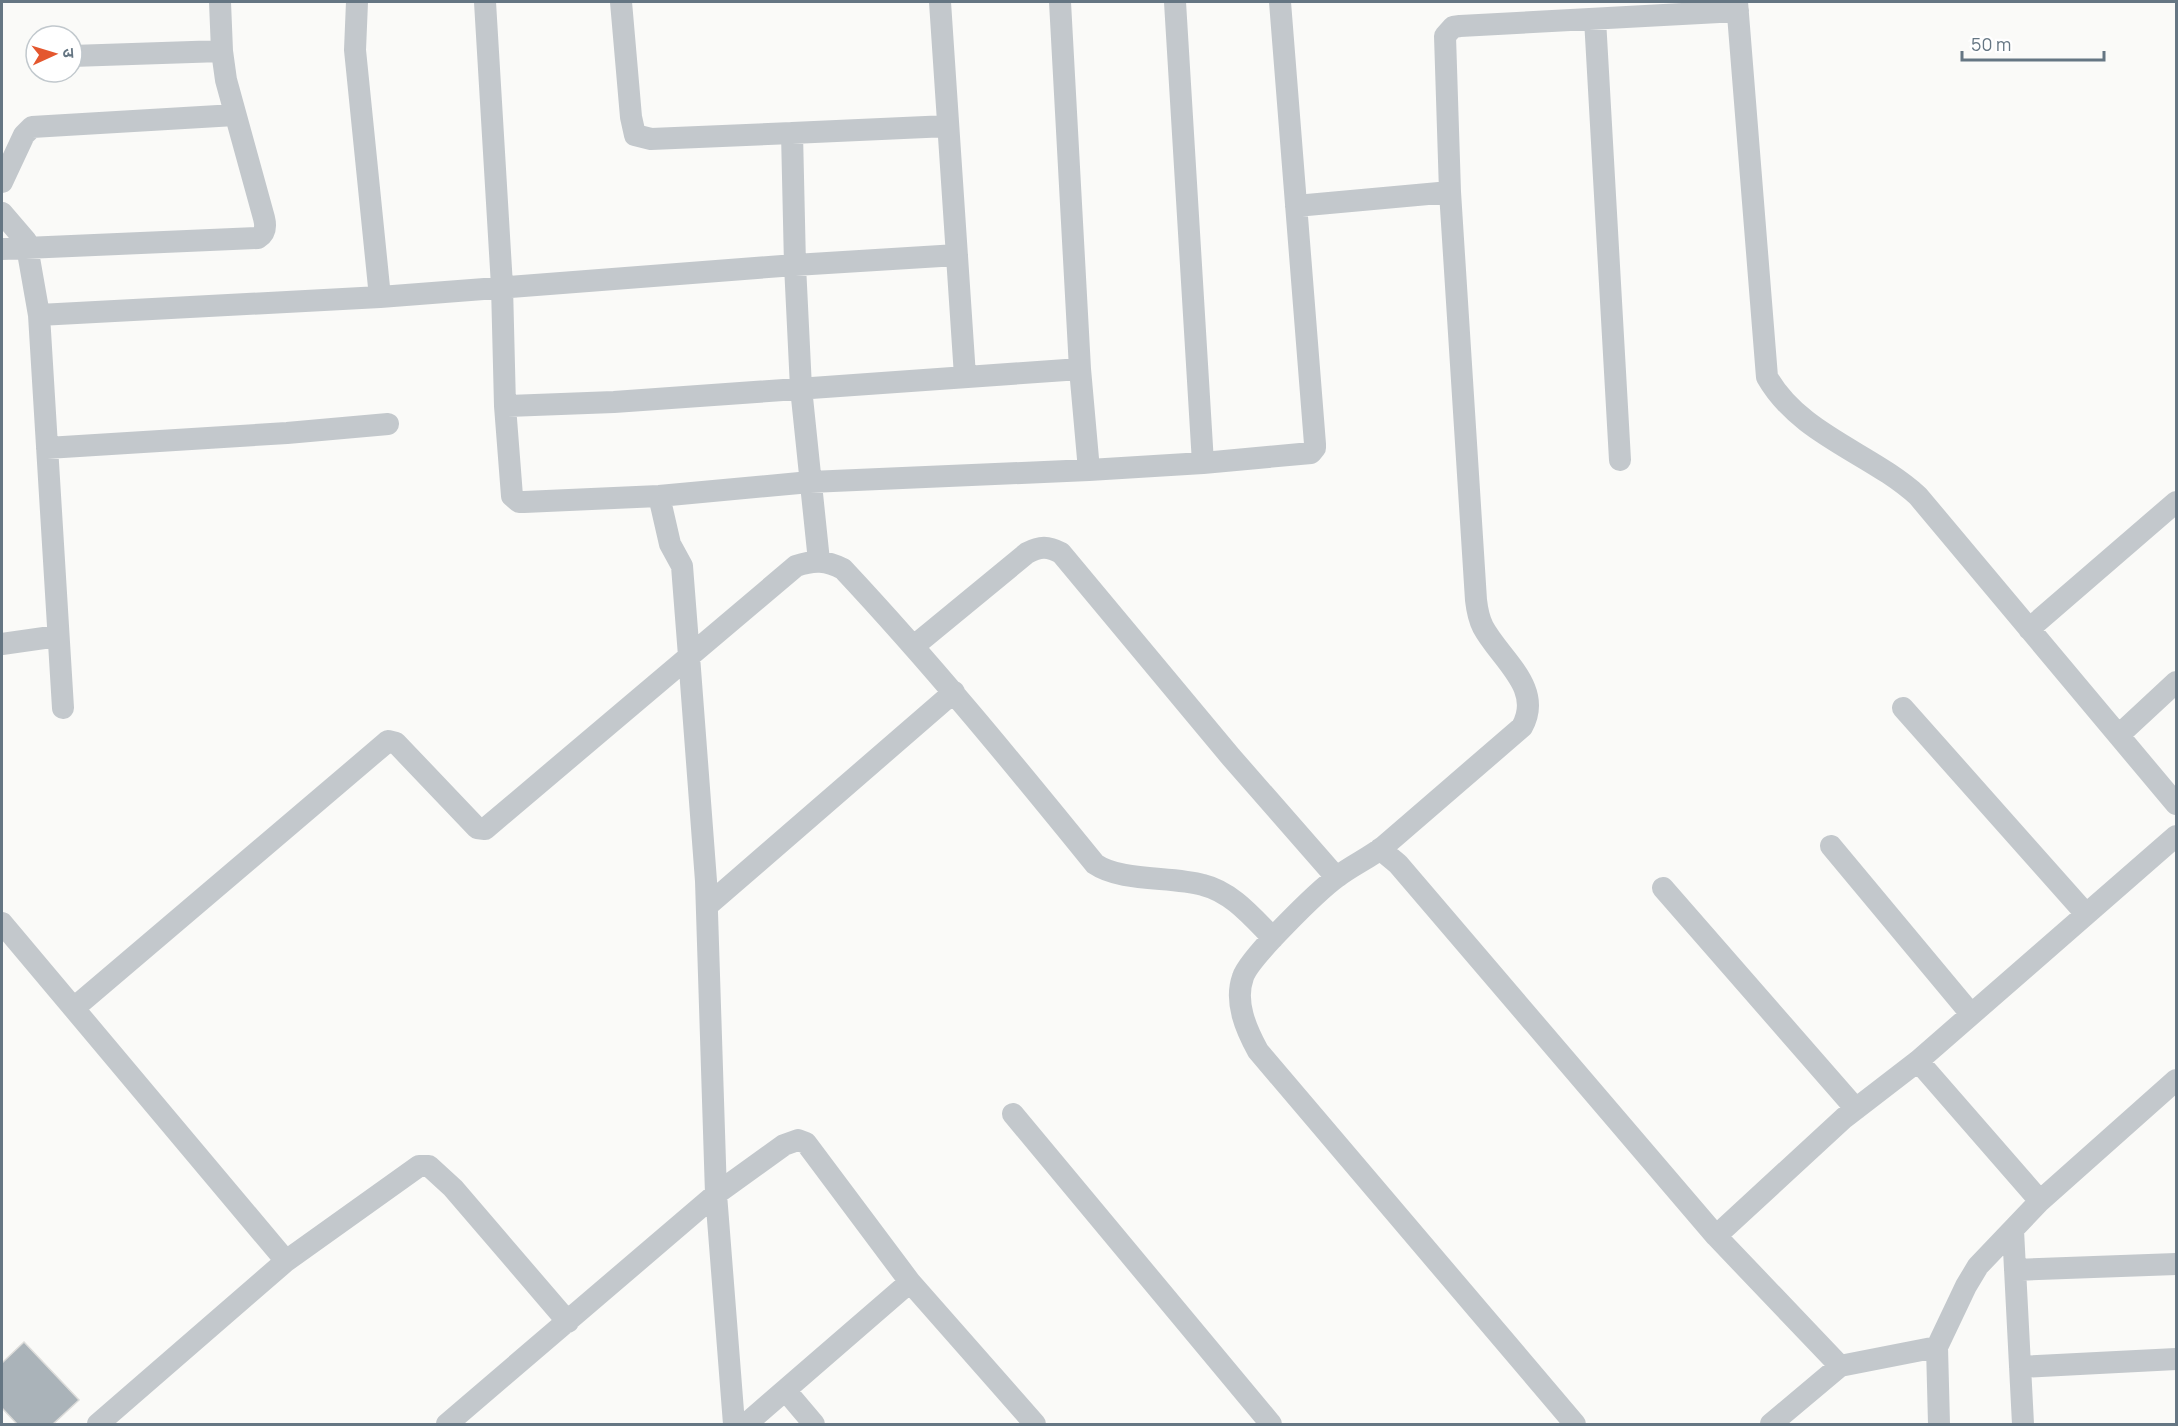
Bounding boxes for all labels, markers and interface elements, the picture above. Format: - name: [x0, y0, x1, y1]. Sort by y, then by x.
- north arrow: [24, 24, 84, 84]
- scale bar: [1962, 24, 2104, 62]
- text: 50 m: [1971, 32, 2011, 56]
- text: उ: [58, 48, 80, 59]

